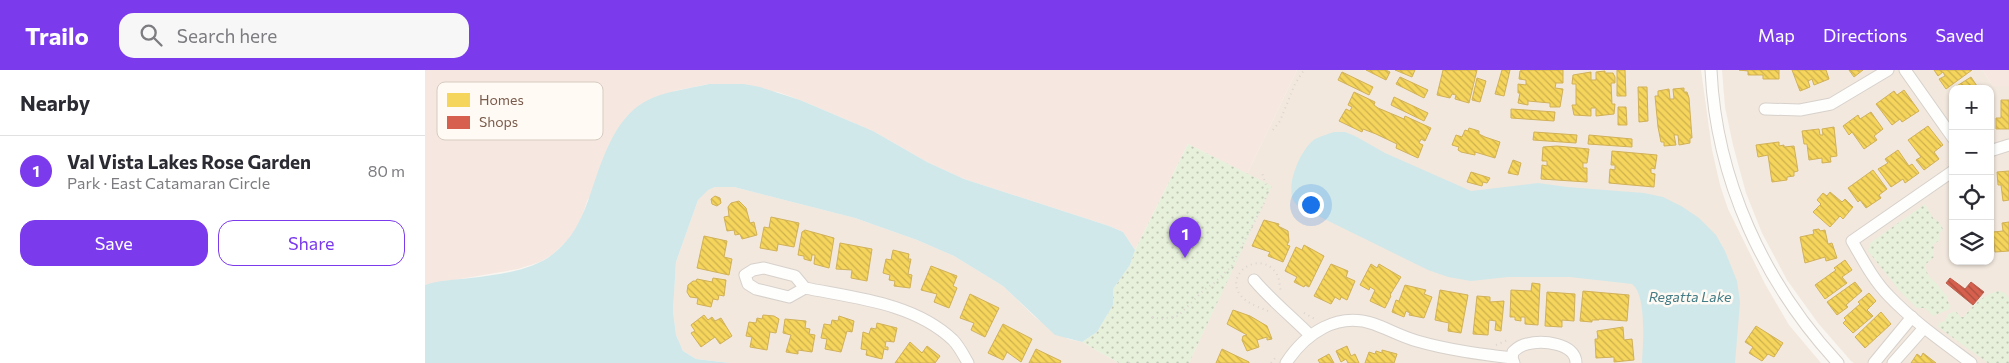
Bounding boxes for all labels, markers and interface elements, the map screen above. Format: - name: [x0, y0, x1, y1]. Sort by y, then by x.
- search box: [119, 13, 469, 58]
- text: Trailo: [25, 21, 89, 50]
- icon: search: [137, 21, 165, 49]
- text: Search here: [177, 24, 277, 47]
- text: Map: [1758, 24, 1795, 46]
- text: Directions: [1823, 24, 1907, 46]
- text: Saved: [1935, 24, 1984, 46]
- legend: [437, 82, 603, 140]
- map controls: [1949, 85, 1994, 265]
- button: +: [1949, 85, 1994, 130]
- text: Nearby: [20, 90, 90, 115]
- text: Homes: [479, 91, 524, 108]
- text: Shops: [479, 113, 518, 130]
- button: −: [1949, 130, 1994, 175]
- text: Val Vista Lakes Rose Garden: [67, 150, 311, 173]
- text: 1: [32, 161, 40, 180]
- text: 80 m: [368, 161, 405, 180]
- text: Park · East Catamaran Circle: [67, 173, 270, 192]
- button: locate: [1949, 175, 1994, 220]
- your location: [1298, 192, 1324, 218]
- pin: 1: [1169, 217, 1201, 258]
- button: Save: [20, 220, 208, 266]
- button: Share: [218, 220, 405, 266]
- button: layers: [1949, 220, 1994, 265]
- water label: Regatta Lake: [1649, 288, 1732, 305]

